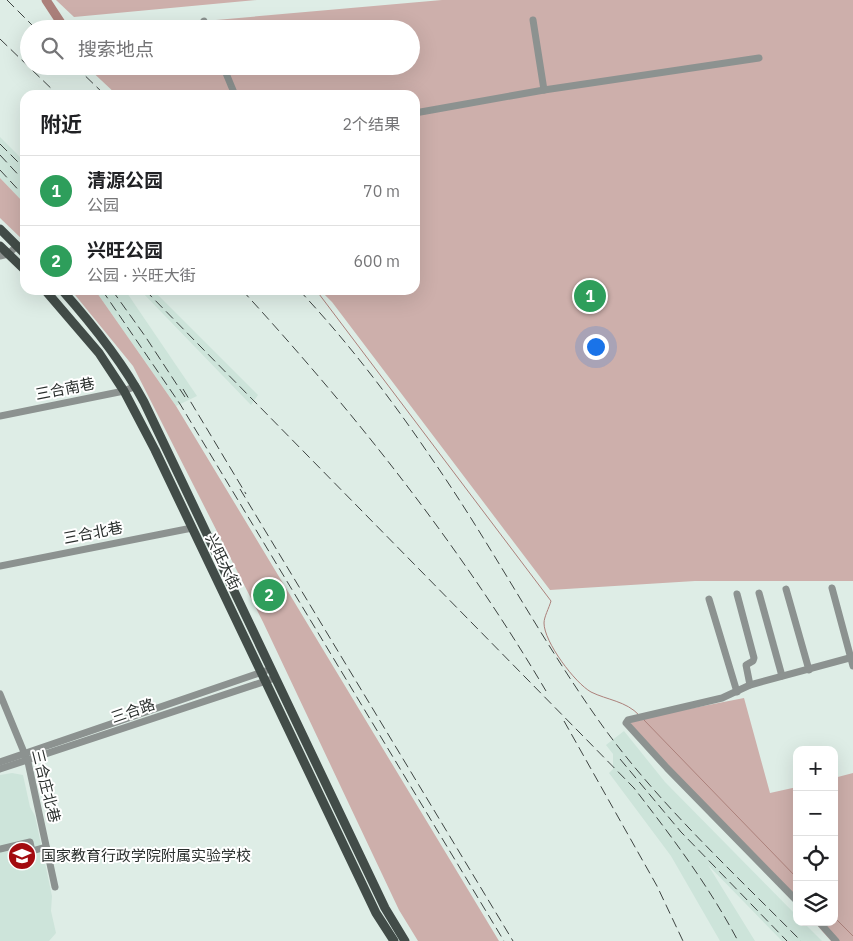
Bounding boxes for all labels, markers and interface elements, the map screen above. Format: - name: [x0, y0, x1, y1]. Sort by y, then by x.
- search box: [20, 20, 420, 75]
- icon: search: [38, 34, 66, 62]
- text: 搜索地点: [78, 37, 154, 61]
- text: 附近: [40, 110, 82, 138]
- text: 2个结果: [342, 114, 400, 134]
- text: 清源公园: [87, 168, 163, 192]
- text: 1: [51, 181, 61, 201]
- text: 70 m: [363, 181, 400, 201]
- text: 公园: [87, 195, 119, 215]
- text: 兴旺公园: [87, 238, 163, 262]
- text: 2: [51, 251, 61, 271]
- text: 600 m: [353, 251, 400, 271]
- text: 公园 · 兴旺大街: [87, 265, 196, 285]
- pin: 1: [574, 277, 606, 315]
- your location: [583, 334, 609, 360]
- street label: 三合南巷: [34, 373, 96, 404]
- street label: 三合北巷: [62, 517, 124, 548]
- street label: 兴旺大街: [202, 531, 245, 593]
- pin: 2: [253, 576, 285, 614]
- street label: 三合路: [108, 694, 157, 727]
- map controls: [793, 746, 838, 926]
- button: +: [793, 746, 838, 791]
- street label: 三合庄北巷: [28, 747, 65, 825]
- button: −: [793, 791, 838, 836]
- button: locate: [793, 836, 838, 881]
- school or university icon: 国家教育行政学院附属实验学校: [7, 841, 37, 871]
- place label: 国家教育行政学院附属实验学校: [41, 846, 251, 865]
- button: layers: [793, 881, 838, 926]

